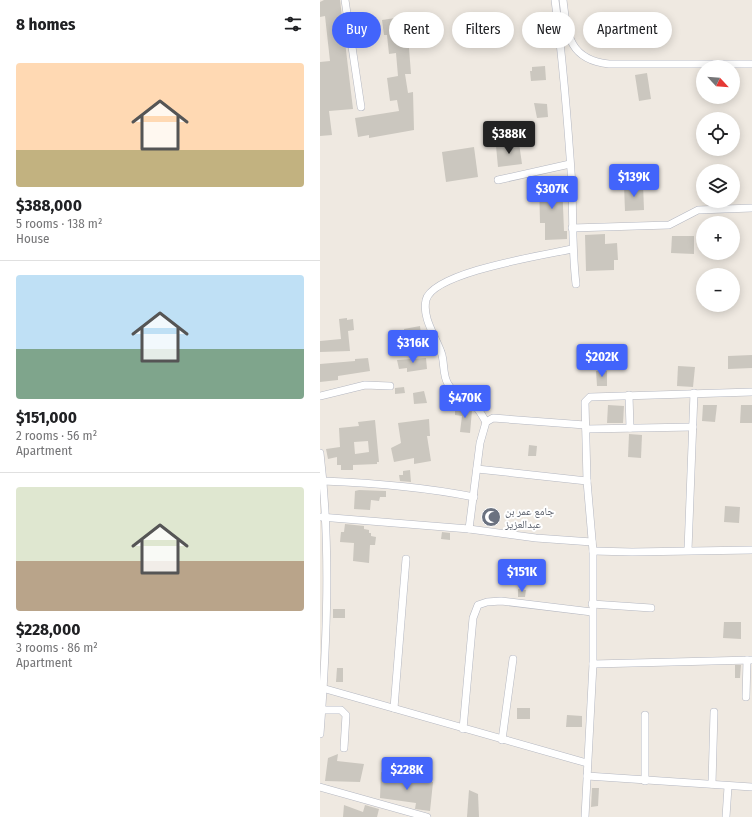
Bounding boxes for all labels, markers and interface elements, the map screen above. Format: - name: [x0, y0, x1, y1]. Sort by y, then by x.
- chip: Buy: [332, 12, 381, 48]
- chip: Rent: [389, 12, 444, 48]
- chip: Filters: [452, 12, 514, 48]
- chip: New: [522, 12, 575, 48]
- chip: Apartment: [583, 12, 672, 48]
- icon: filters: [282, 13, 304, 35]
- text: 8 homes: [16, 14, 76, 35]
- north arrow: [696, 60, 740, 104]
- map controls: [696, 60, 740, 312]
- icon: home: [124, 89, 196, 161]
- button: locate: [696, 112, 740, 156]
- pin: $388K: [481, 121, 537, 155]
- text: $388K: [492, 126, 526, 141]
- pin: $139K: [606, 164, 662, 198]
- button: layers: [696, 164, 740, 208]
- text: $139K: [618, 169, 650, 184]
- pin: $307K: [524, 176, 580, 210]
- text: $307K: [536, 181, 568, 196]
- text: $388,000: [16, 195, 82, 216]
- text: 5 rooms · 138 m²: [16, 216, 102, 231]
- button: +: [696, 216, 740, 260]
- text: House: [16, 231, 50, 246]
- button: −: [696, 268, 740, 312]
- icon: home: [124, 301, 196, 373]
- pin: $316K: [385, 330, 441, 364]
- text: $316K: [397, 335, 429, 350]
- pin: $202K: [574, 344, 630, 378]
- text: $202K: [586, 349, 618, 364]
- pin: $470K: [437, 385, 493, 419]
- text: $470K: [449, 390, 481, 405]
- text: $151,000: [16, 407, 77, 428]
- text: 2 rooms · 56 m²: [16, 428, 97, 443]
- text: Apartment: [16, 443, 72, 458]
- place label: جامع عمر بن عبدالعزيز: [504, 505, 554, 531]
- mosque icon: جامع عمر بن عبدالعزيز: [480, 506, 502, 528]
- icon: home: [124, 513, 196, 585]
- pin: $151K: [494, 559, 550, 593]
- text: $151K: [507, 564, 537, 579]
- text: $228,000: [16, 619, 80, 640]
- text: 3 rooms · 86 m²: [16, 640, 98, 655]
- text: Apartment: [16, 655, 72, 670]
- pin: $228K: [379, 757, 435, 791]
- text: $228K: [391, 762, 423, 777]

